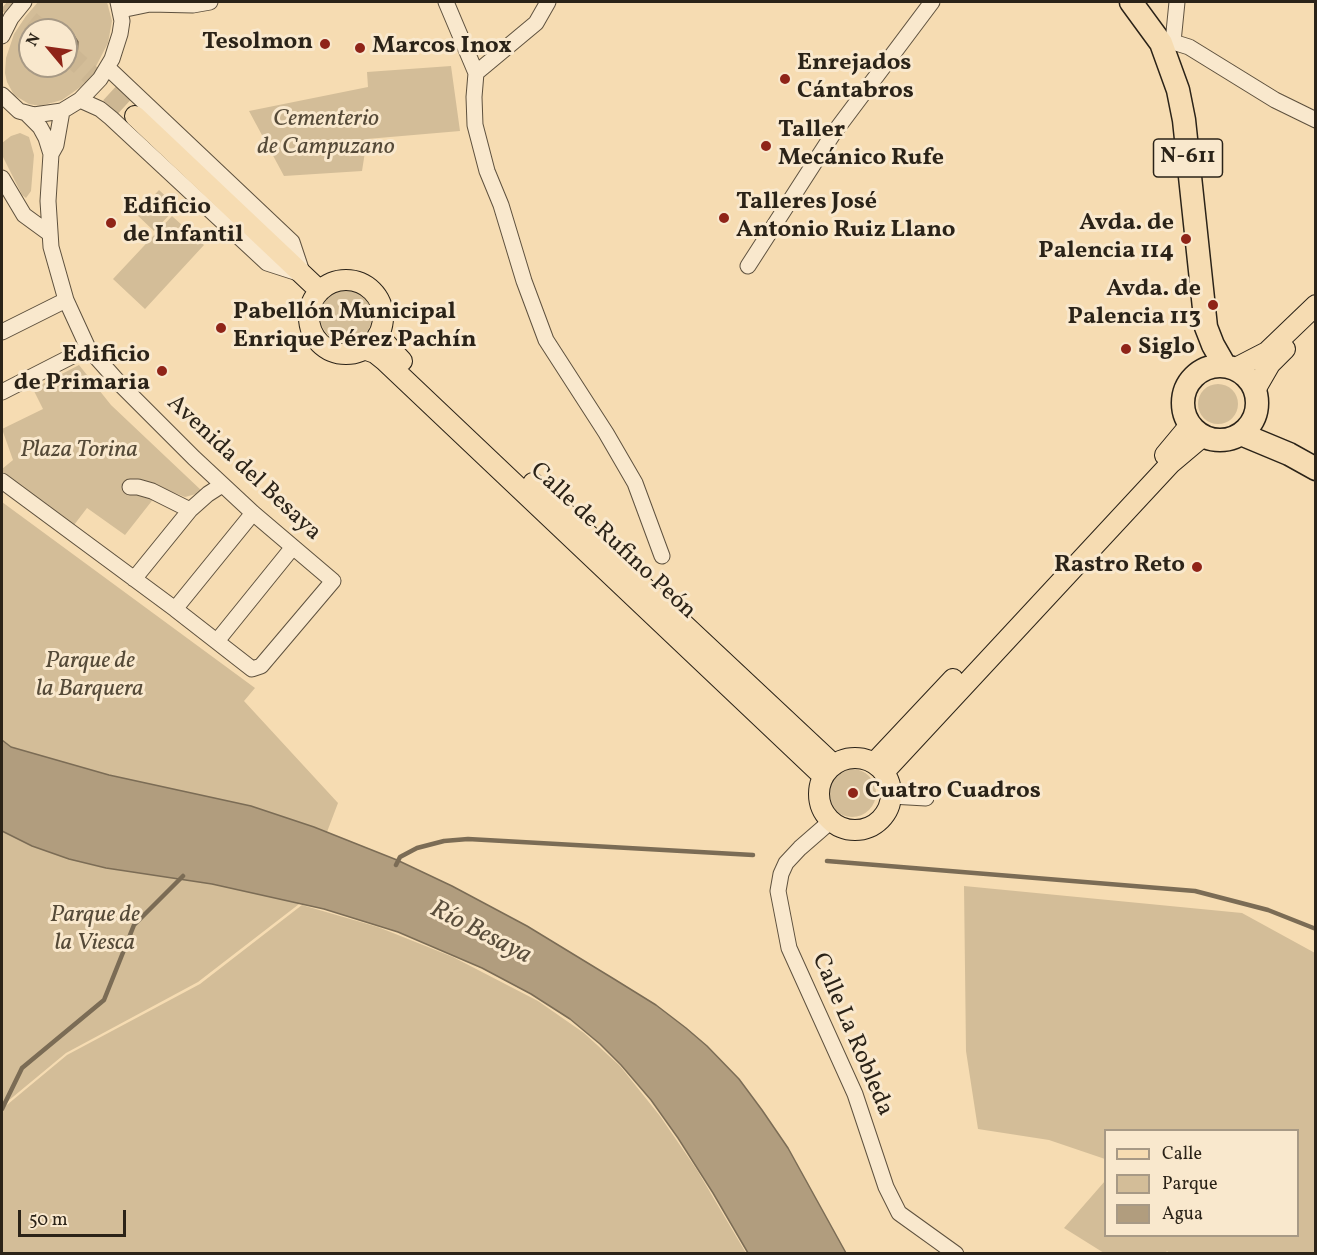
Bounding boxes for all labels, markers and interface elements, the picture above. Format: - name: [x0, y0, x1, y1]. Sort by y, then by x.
- north arrow: [18, 18, 78, 78]
- text: N: [22, 30, 46, 51]
- place label: Tesolmon: [202, 30, 313, 58]
- place label: Marcos Inox: [372, 34, 512, 62]
- marker: Tesolmon: [318, 37, 332, 51]
- marker: Marcos Inox: [353, 41, 367, 55]
- place label: Enrejados Cántabros: [797, 51, 914, 107]
- marker: Enrejados Cántabros: [778, 72, 792, 86]
- park label: Cementerio de Campuzano: [257, 107, 395, 163]
- place label: Taller Mecánico Rufe: [778, 118, 944, 174]
- marker: Taller Mecánico Rufe: [759, 139, 773, 153]
- road number: N-611: [1154, 139, 1222, 177]
- place label: Talleres José Antonio Ruiz Llano: [736, 190, 955, 246]
- place label: Edificio de Infantil: [123, 195, 243, 251]
- marker: Talleres José Antonio Ruiz Llano: [717, 211, 731, 225]
- place label: Avda. de Palencia 114: [1038, 211, 1174, 267]
- marker: Edificio de Infantil: [104, 216, 118, 230]
- marker: Avda. de Palencia 114: [1179, 232, 1193, 246]
- place label: Avda. de Palencia 113: [1068, 277, 1201, 333]
- marker: Avda. de Palencia 113: [1206, 298, 1220, 312]
- place label: Pabellón Municipal Enrique Pérez Pachín: [233, 300, 476, 356]
- marker: Pabellón Municipal Enrique Pérez Pachín: [214, 321, 228, 335]
- place label: Siglo: [1138, 335, 1195, 363]
- marker: Siglo: [1119, 342, 1133, 356]
- place label: Edificio de Primaria: [14, 343, 150, 399]
- marker: Edificio de Primaria: [155, 364, 169, 378]
- street label: Avenida del Besaya: [160, 390, 326, 548]
- park label: Plaza Torina: [20, 438, 138, 466]
- street label: Calle de Rufino Peón: [523, 458, 701, 626]
- place label: Rastro Reto: [1054, 553, 1185, 581]
- marker: Rastro Reto: [1190, 560, 1204, 574]
- park label: Parque de la Barquera: [36, 649, 144, 705]
- place label: Cuatro Cuadros: [865, 779, 1041, 807]
- marker: Cuatro Cuadros: [846, 786, 860, 800]
- water label: Río Besaya: [424, 895, 536, 973]
- park label: Parque de la Viesca: [50, 903, 140, 959]
- street label: Calle La Robleda: [804, 949, 898, 1121]
- legend: [1104, 1129, 1299, 1237]
- text: Calle: [1162, 1142, 1202, 1167]
- text: Parque: [1162, 1172, 1217, 1197]
- scale bar: [21, 1198, 129, 1236]
- text: Agua: [1162, 1202, 1203, 1227]
- text: 50 m: [29, 1208, 68, 1233]

